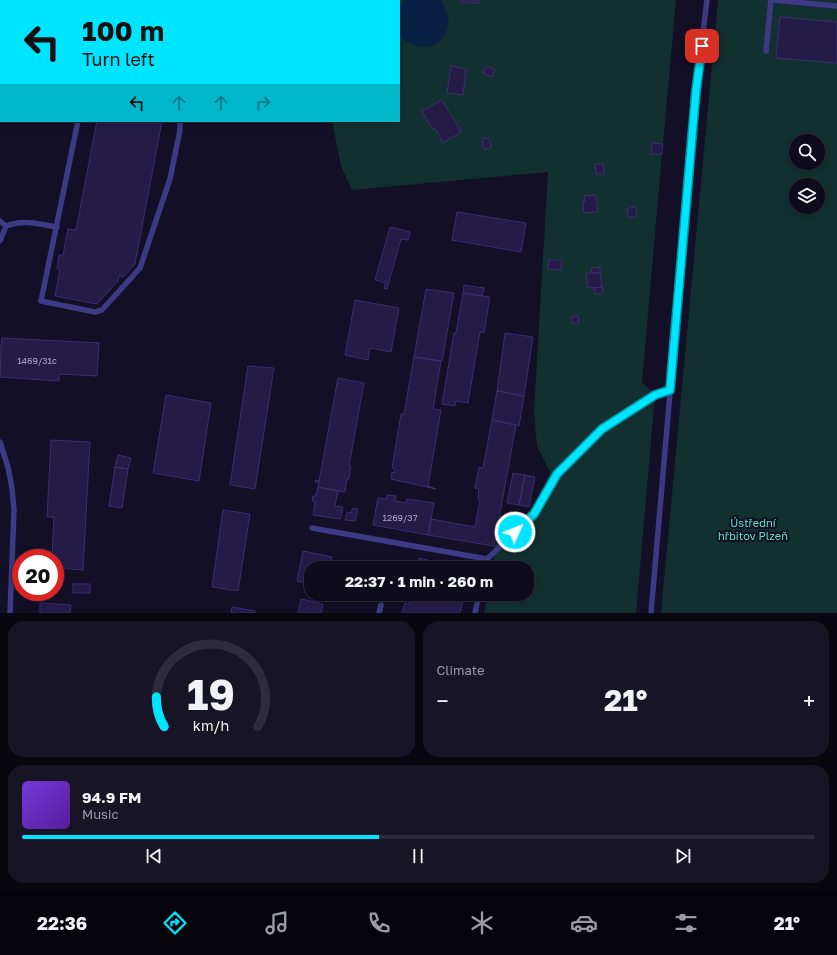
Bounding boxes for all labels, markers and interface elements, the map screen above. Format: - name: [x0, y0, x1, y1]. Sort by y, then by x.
- text: 100 m: [82, 14, 164, 47]
- icon: left: [16, 16, 68, 68]
- pin: [685, 29, 719, 63]
- icon: arrive: [691, 35, 713, 57]
- text: Turn left: [82, 48, 155, 70]
- icon: left: [126, 92, 148, 114]
- icon: ahead: [168, 92, 190, 114]
- icon: ahead: [210, 92, 232, 114]
- icon: right: [252, 92, 274, 114]
- map controls: [789, 134, 825, 214]
- button: search: [789, 134, 825, 170]
- button: layers: [789, 178, 825, 214]
- house number: 1469/31c: [17, 355, 57, 366]
- position arrow: [494, 511, 536, 553]
- house number: 1269/37: [383, 512, 418, 523]
- park label: Ústřední hřbitov Plzeň: [718, 516, 788, 542]
- speed limit sign: 20: [12, 549, 64, 601]
- text: 22:37 · 1 min · 260 m: [345, 572, 493, 590]
- text: Climate: [437, 662, 484, 678]
- text: 19: [187, 669, 235, 719]
- text: 21°: [604, 682, 647, 718]
- text: −: [437, 687, 449, 714]
- text: +: [803, 687, 815, 714]
- text: km/h: [193, 717, 229, 734]
- text: 94.9 FM: [82, 788, 141, 806]
- text: Music: [82, 806, 119, 822]
- icon: previous: [143, 845, 165, 867]
- icon: pause: [407, 845, 429, 867]
- icon: next: [672, 845, 694, 867]
- icon: directions: [161, 909, 189, 937]
- icon: music: [263, 909, 291, 937]
- icon: phone: [365, 909, 393, 937]
- icon: climate: [468, 909, 496, 937]
- icon: car: [570, 909, 598, 937]
- icon: filters: [672, 909, 700, 937]
- text: 22:36: [37, 912, 87, 934]
- text: 21°: [774, 912, 800, 934]

